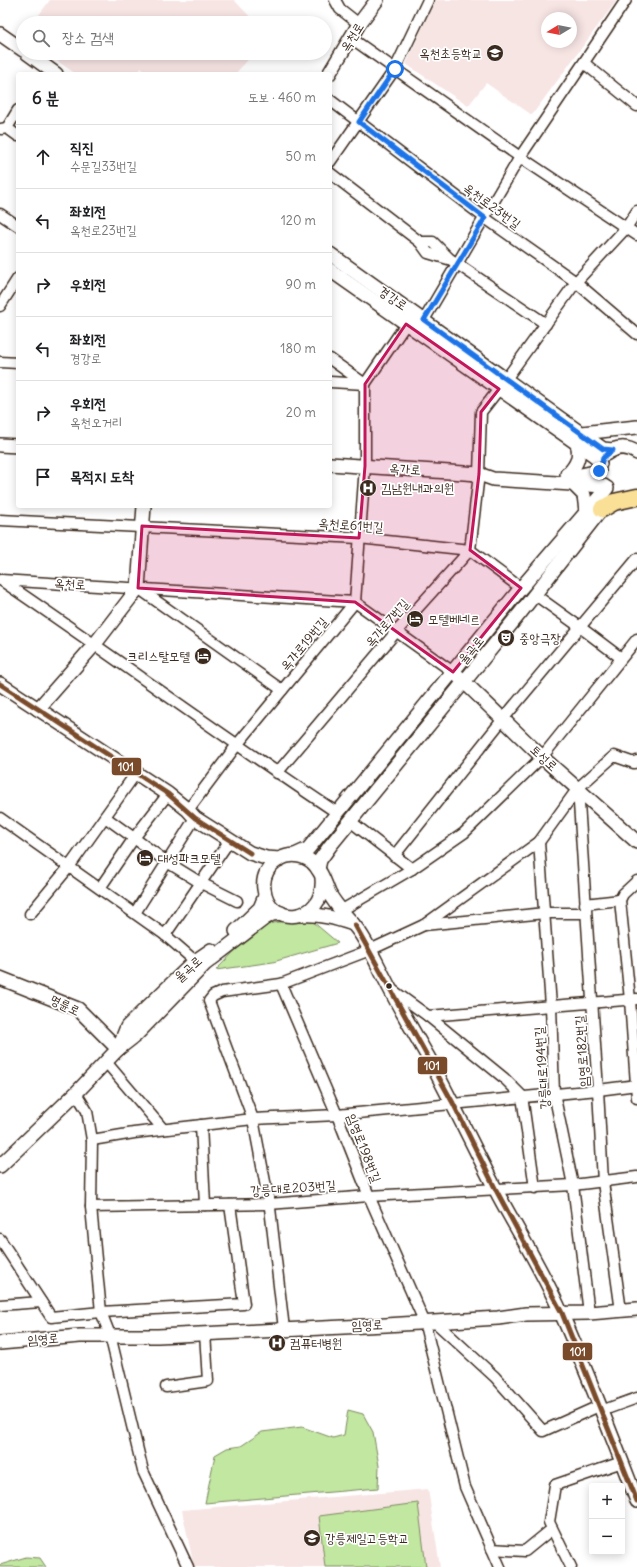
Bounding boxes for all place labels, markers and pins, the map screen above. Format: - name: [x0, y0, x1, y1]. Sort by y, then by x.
- school or university icon: 옥천초등학교: [485, 43, 505, 63]
- place label: 옥천초등학교: [419, 45, 482, 62]
- hospital icon: 김남원내과의원: [358, 478, 378, 498]
- place label: 김남원내과의원: [381, 480, 454, 497]
- hotel icon: 모텔베네르: [405, 609, 425, 629]
- place label: 모텔베네르: [428, 611, 480, 628]
- theatre icon: 중앙극장: [496, 628, 516, 648]
- place label: 중앙극장: [519, 630, 561, 647]
- hotel icon: 크리스탈모텔: [193, 646, 213, 666]
- place label: 크리스탈모텔: [127, 648, 191, 665]
- hotel icon: 대성파크모텔: [135, 848, 155, 868]
- place label: 대성파크모텔: [158, 850, 221, 867]
- unlabelled marker: [384, 981, 394, 991]
- hospital icon: 컴퓨터병원: [267, 1333, 287, 1353]
- place label: 컴퓨터병원: [290, 1335, 342, 1352]
- school or university icon: 강릉제일고등학교: [302, 1528, 322, 1548]
- place label: 강릉제일고등학교: [325, 1530, 409, 1547]

